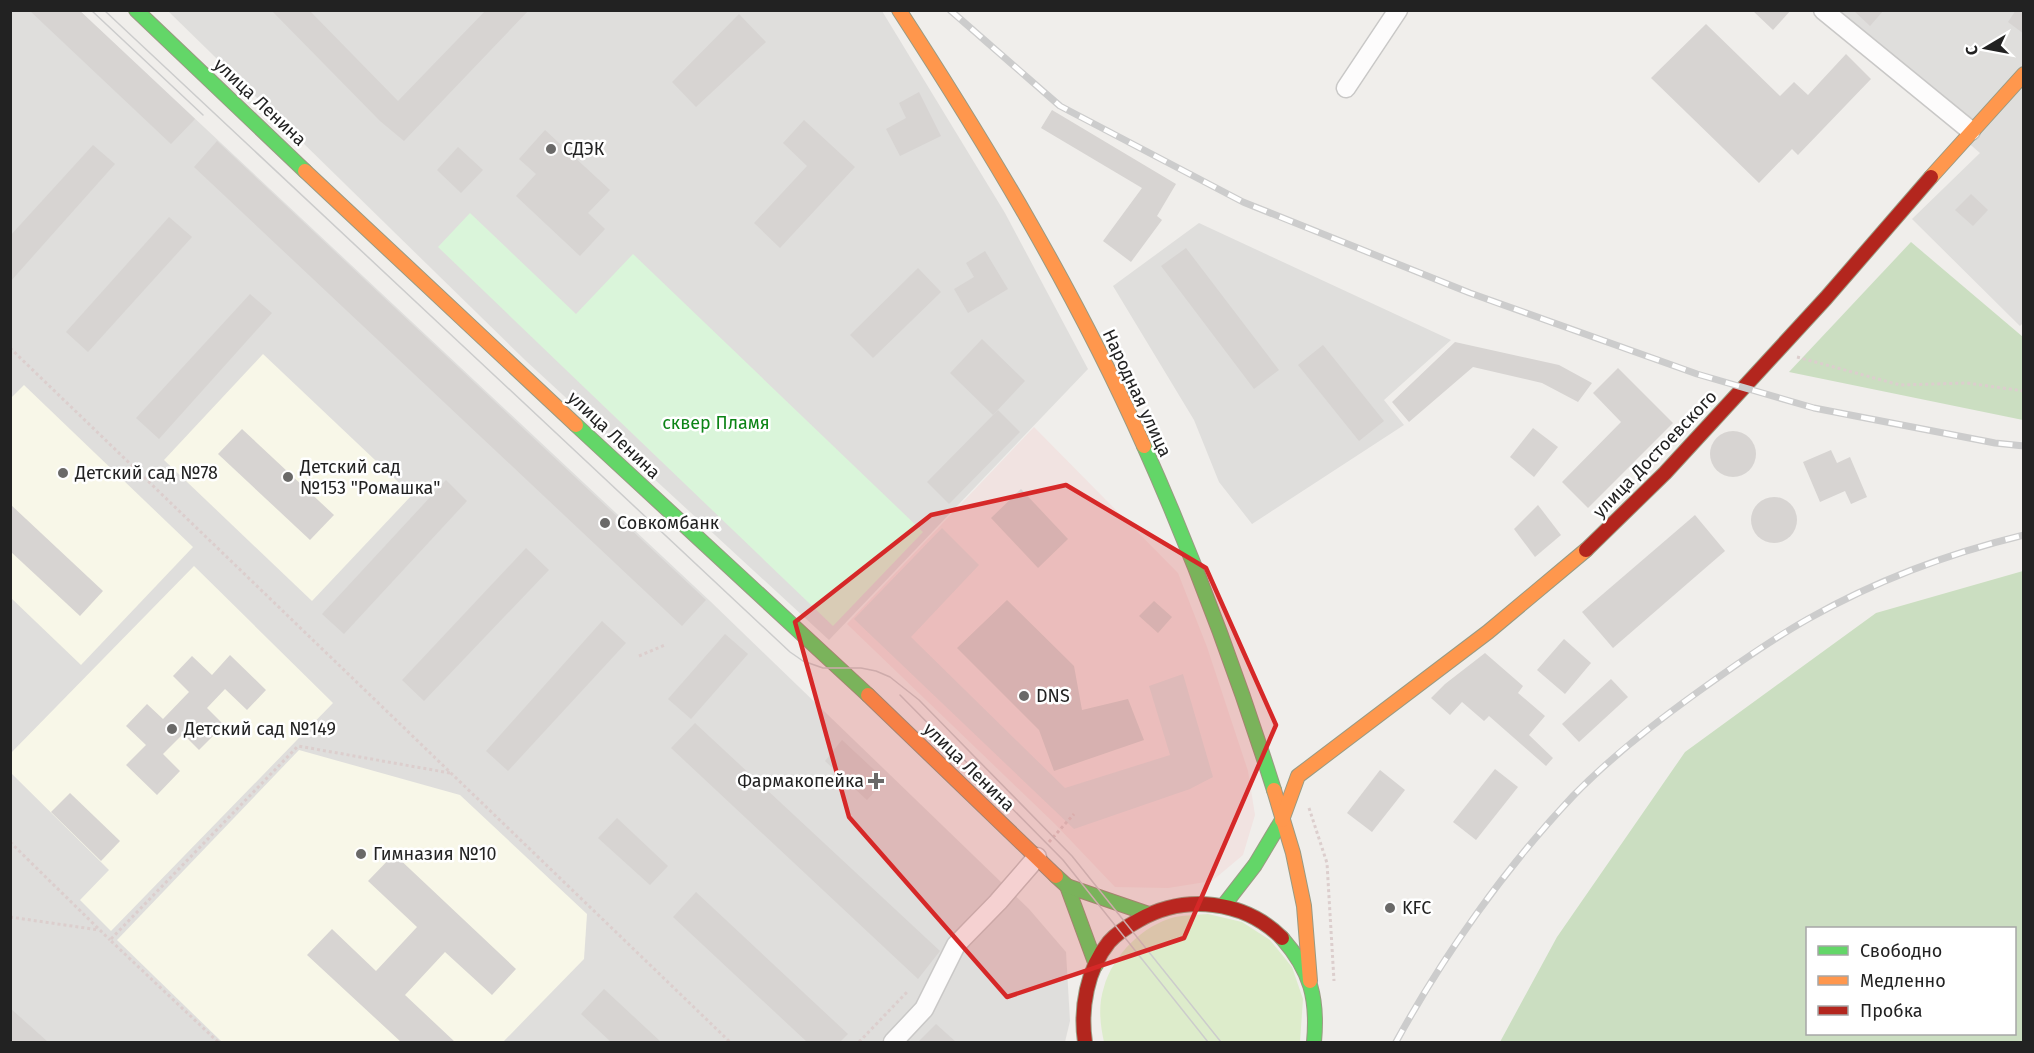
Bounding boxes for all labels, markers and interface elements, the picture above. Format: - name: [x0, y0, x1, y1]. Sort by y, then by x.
- north arrow: [1956, 18, 2016, 78]
- text: С: [1961, 44, 1982, 57]
- street label: улица Ленина: [209, 54, 311, 150]
- place label: СДЭК: [563, 138, 605, 160]
- marker: СДЭК: [544, 142, 558, 156]
- street label: Народная улица: [1098, 326, 1176, 460]
- street label: улица Достоевского: [1588, 386, 1722, 522]
- street label: улица Ленина: [563, 387, 665, 483]
- park label: сквер Пламя: [662, 412, 770, 434]
- place label: Детский сад №153 "Ромашка": [299, 456, 440, 499]
- place label: Детский сад №78: [74, 462, 218, 484]
- marker: Детский сад №78: [56, 466, 70, 480]
- marker: Детский сад №153 "Ромашка": [281, 470, 295, 484]
- place label: Совкомбанк: [617, 512, 720, 534]
- marker: Совкомбанк: [598, 516, 612, 530]
- place label: DNS: [1036, 685, 1070, 707]
- marker: DNS: [1017, 689, 1031, 703]
- place label: Детский сад №149: [183, 718, 336, 740]
- street label: улица Ленина: [919, 718, 1019, 816]
- marker: Детский сад №149: [165, 722, 179, 736]
- place label: Фармакопейка: [737, 770, 864, 792]
- marker: Фармакопейка: [869, 774, 883, 788]
- place label: Гимназия №10: [373, 843, 497, 865]
- marker: Гимназия №10: [354, 847, 368, 861]
- place label: KFC: [1402, 897, 1431, 919]
- marker: KFC: [1383, 901, 1397, 915]
- legend: [1806, 927, 2016, 1035]
- text: Свободно: [1860, 940, 1942, 962]
- text: Медленно: [1860, 970, 1946, 992]
- text: Пробка: [1860, 1000, 1923, 1022]

